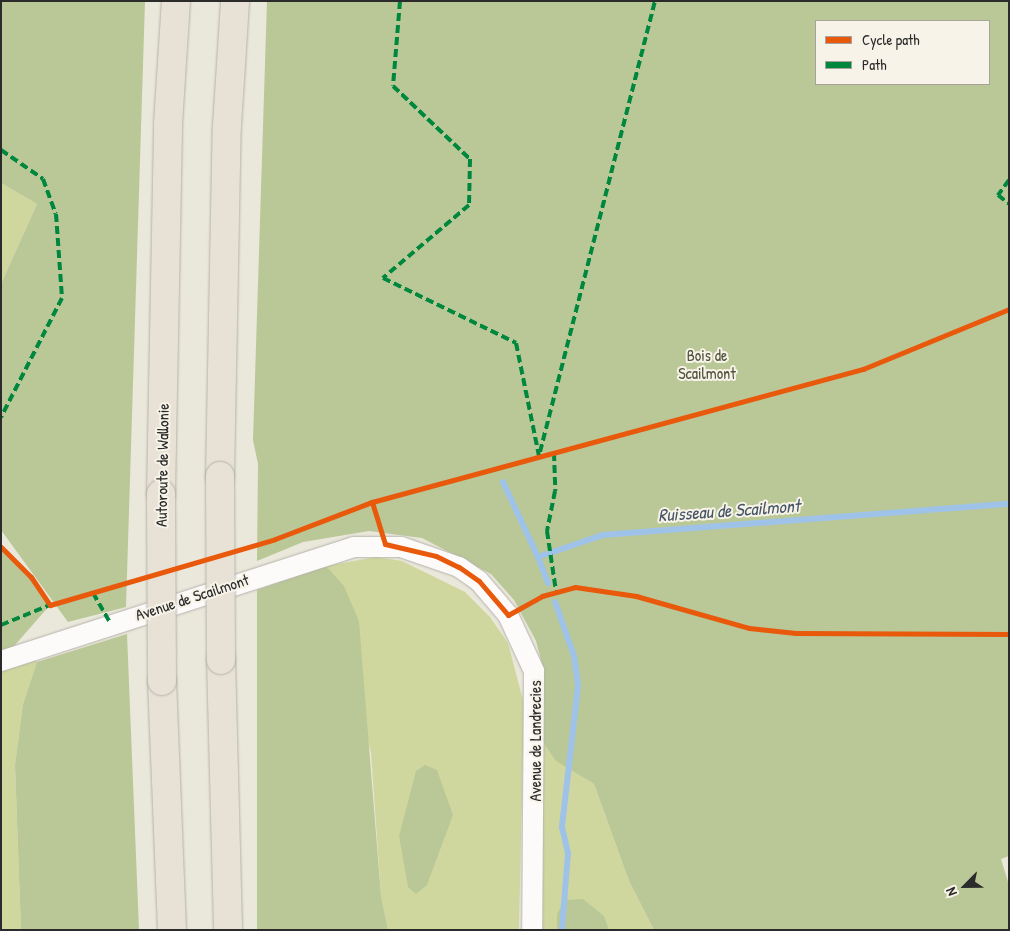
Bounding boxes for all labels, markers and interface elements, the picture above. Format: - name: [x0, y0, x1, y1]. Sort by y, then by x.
- legend: [815, 20, 990, 85]
- text: Cycle path: [862, 29, 920, 50]
- text: Path: [862, 54, 887, 75]
- park label: Bois de Scailmont: [678, 345, 736, 383]
- street label: Autoroute de Wallonie: [151, 403, 173, 527]
- water label: Ruisseau de Scailmont: [657, 495, 801, 527]
- street label: Avenue de Scailmont: [133, 570, 251, 624]
- street label: Avenue de Landrecies: [525, 680, 545, 802]
- north arrow: [940, 861, 990, 911]
- text: N: [941, 885, 961, 899]

